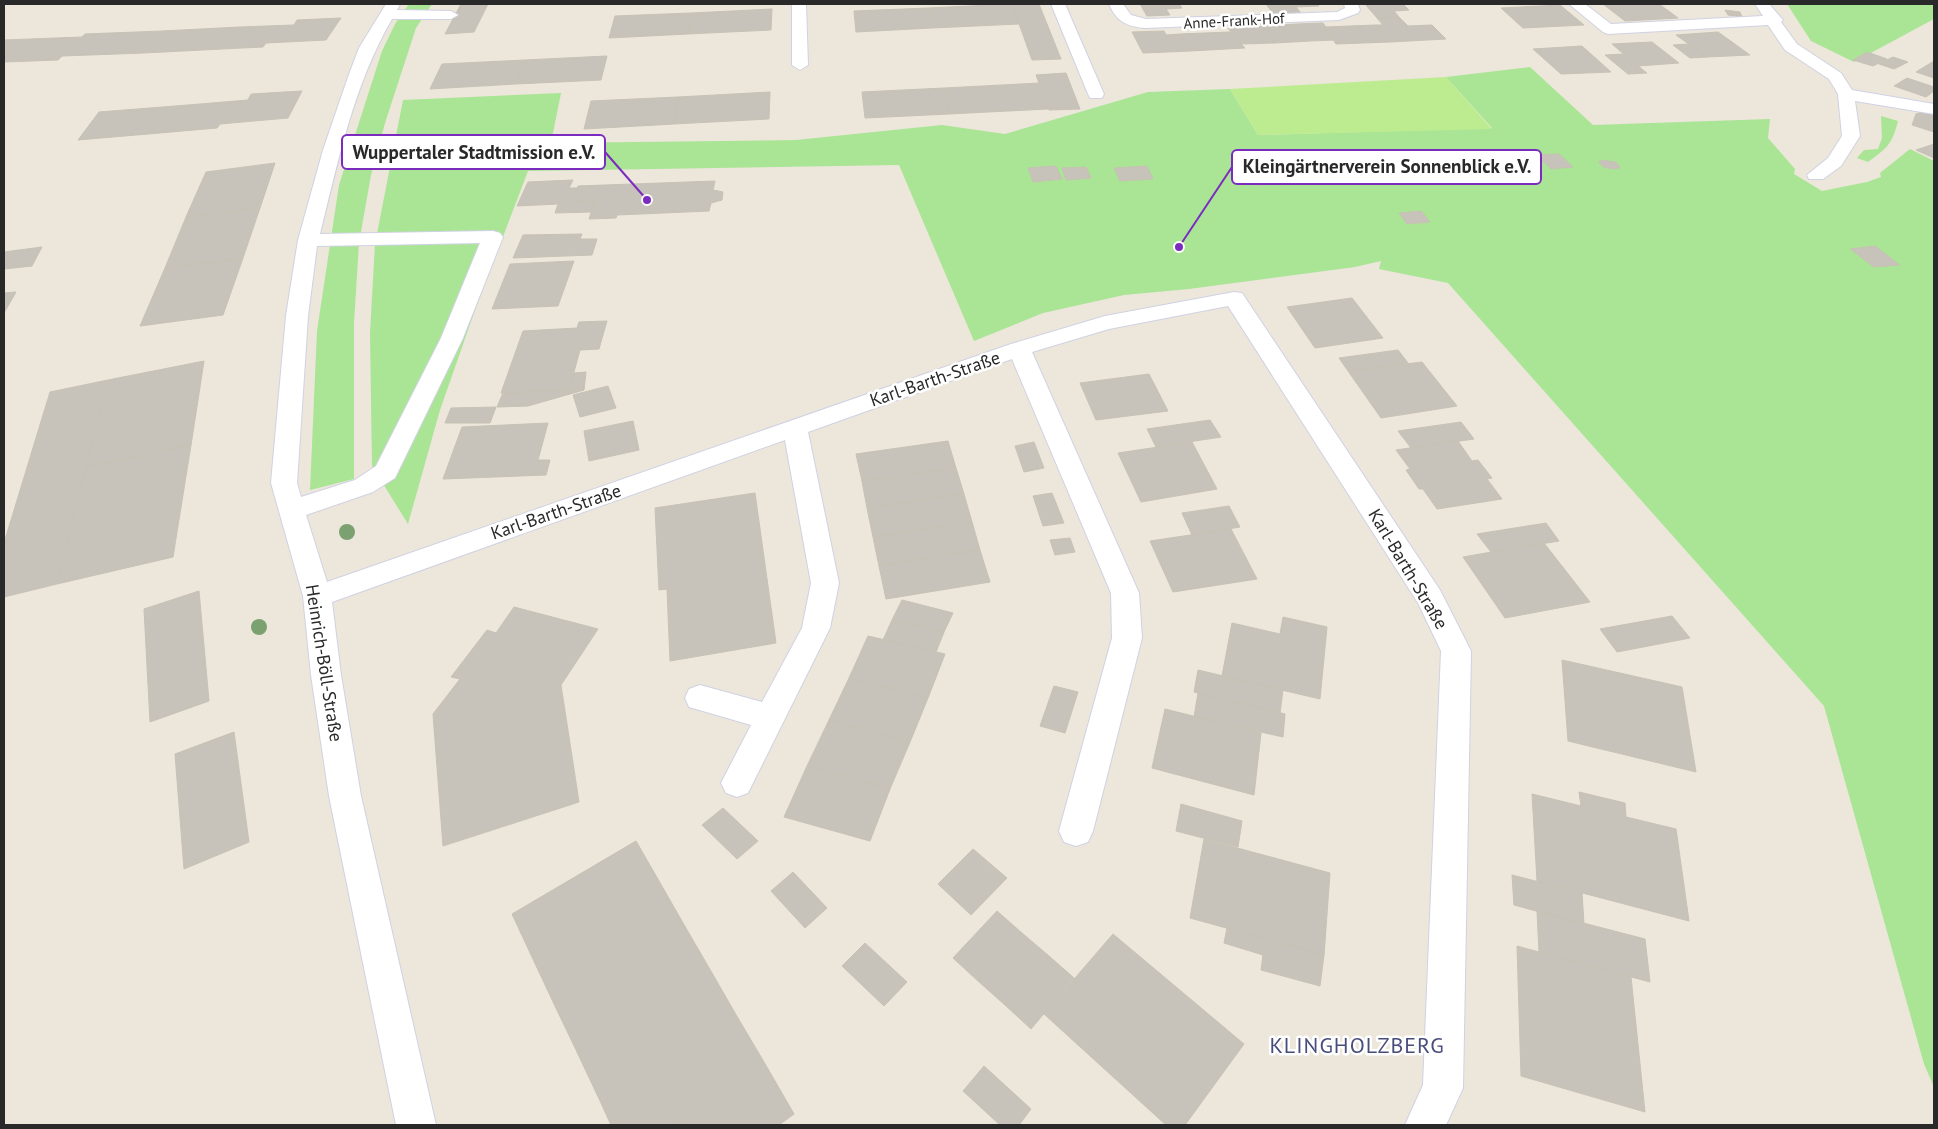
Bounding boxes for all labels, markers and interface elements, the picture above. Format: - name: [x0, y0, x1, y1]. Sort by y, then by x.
- street label: Anne-Frank-Hof: [1183, 8, 1286, 33]
- callout: Wuppertaler Stadtmission e.V.: [342, 135, 605, 169]
- text: Wuppertaler Stadtmission e.V.: [353, 140, 595, 164]
- callout: Kleingärtnerverein Sonnenblick e.V.: [1232, 150, 1541, 184]
- text: Kleingärtnerverein Sonnenblick e.V.: [1243, 154, 1531, 178]
- street label: Karl-Barth-Straße: [867, 345, 1003, 412]
- street label: Karl-Barth-Straße: [488, 478, 624, 545]
- street label: Karl-Barth-Straße: [1363, 504, 1453, 633]
- street label: Heinrich-Böll-Straße: [301, 583, 348, 743]
- district label: KLINGHOLZBERG: [1269, 1031, 1445, 1059]

